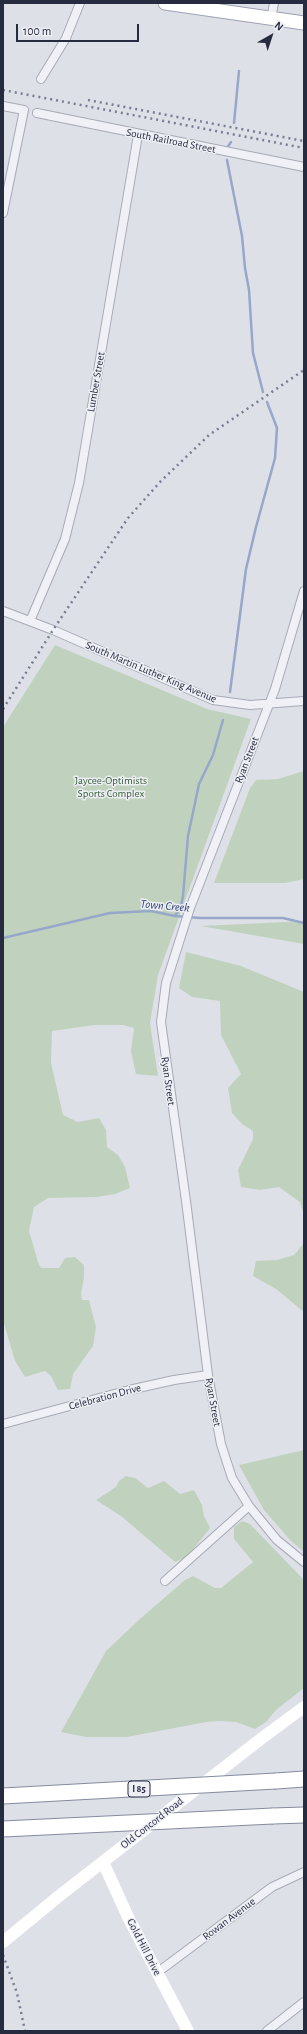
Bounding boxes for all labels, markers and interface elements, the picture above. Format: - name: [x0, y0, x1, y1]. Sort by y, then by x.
- scale bar: [18, 16, 141, 42]
- north arrow: [251, 16, 291, 56]
- text: N: [272, 20, 285, 33]
- text: 100 m: [23, 25, 51, 37]
- street label: South Railroad Street: [125, 126, 217, 156]
- street label: Lumber Street: [84, 351, 108, 413]
- street label: South Martin Luther King Avenue: [83, 638, 219, 706]
- street label: Ryan Street: [232, 735, 262, 785]
- park label: Jaycee-Optimists Sports Complex: [75, 774, 147, 800]
- water label: Town Creek: [140, 897, 190, 915]
- street label: Ryan Street: [158, 1056, 178, 1106]
- street label: Ryan Street: [202, 1377, 224, 1427]
- street label: Celebration Drive: [67, 1381, 143, 1413]
- road number: I 85: [128, 1781, 150, 1797]
- street label: Old Concord Road: [118, 1794, 186, 1852]
- street label: Rowan Avenue: [200, 1895, 258, 1943]
- street label: Gold Hill Drive: [124, 1916, 164, 1978]

